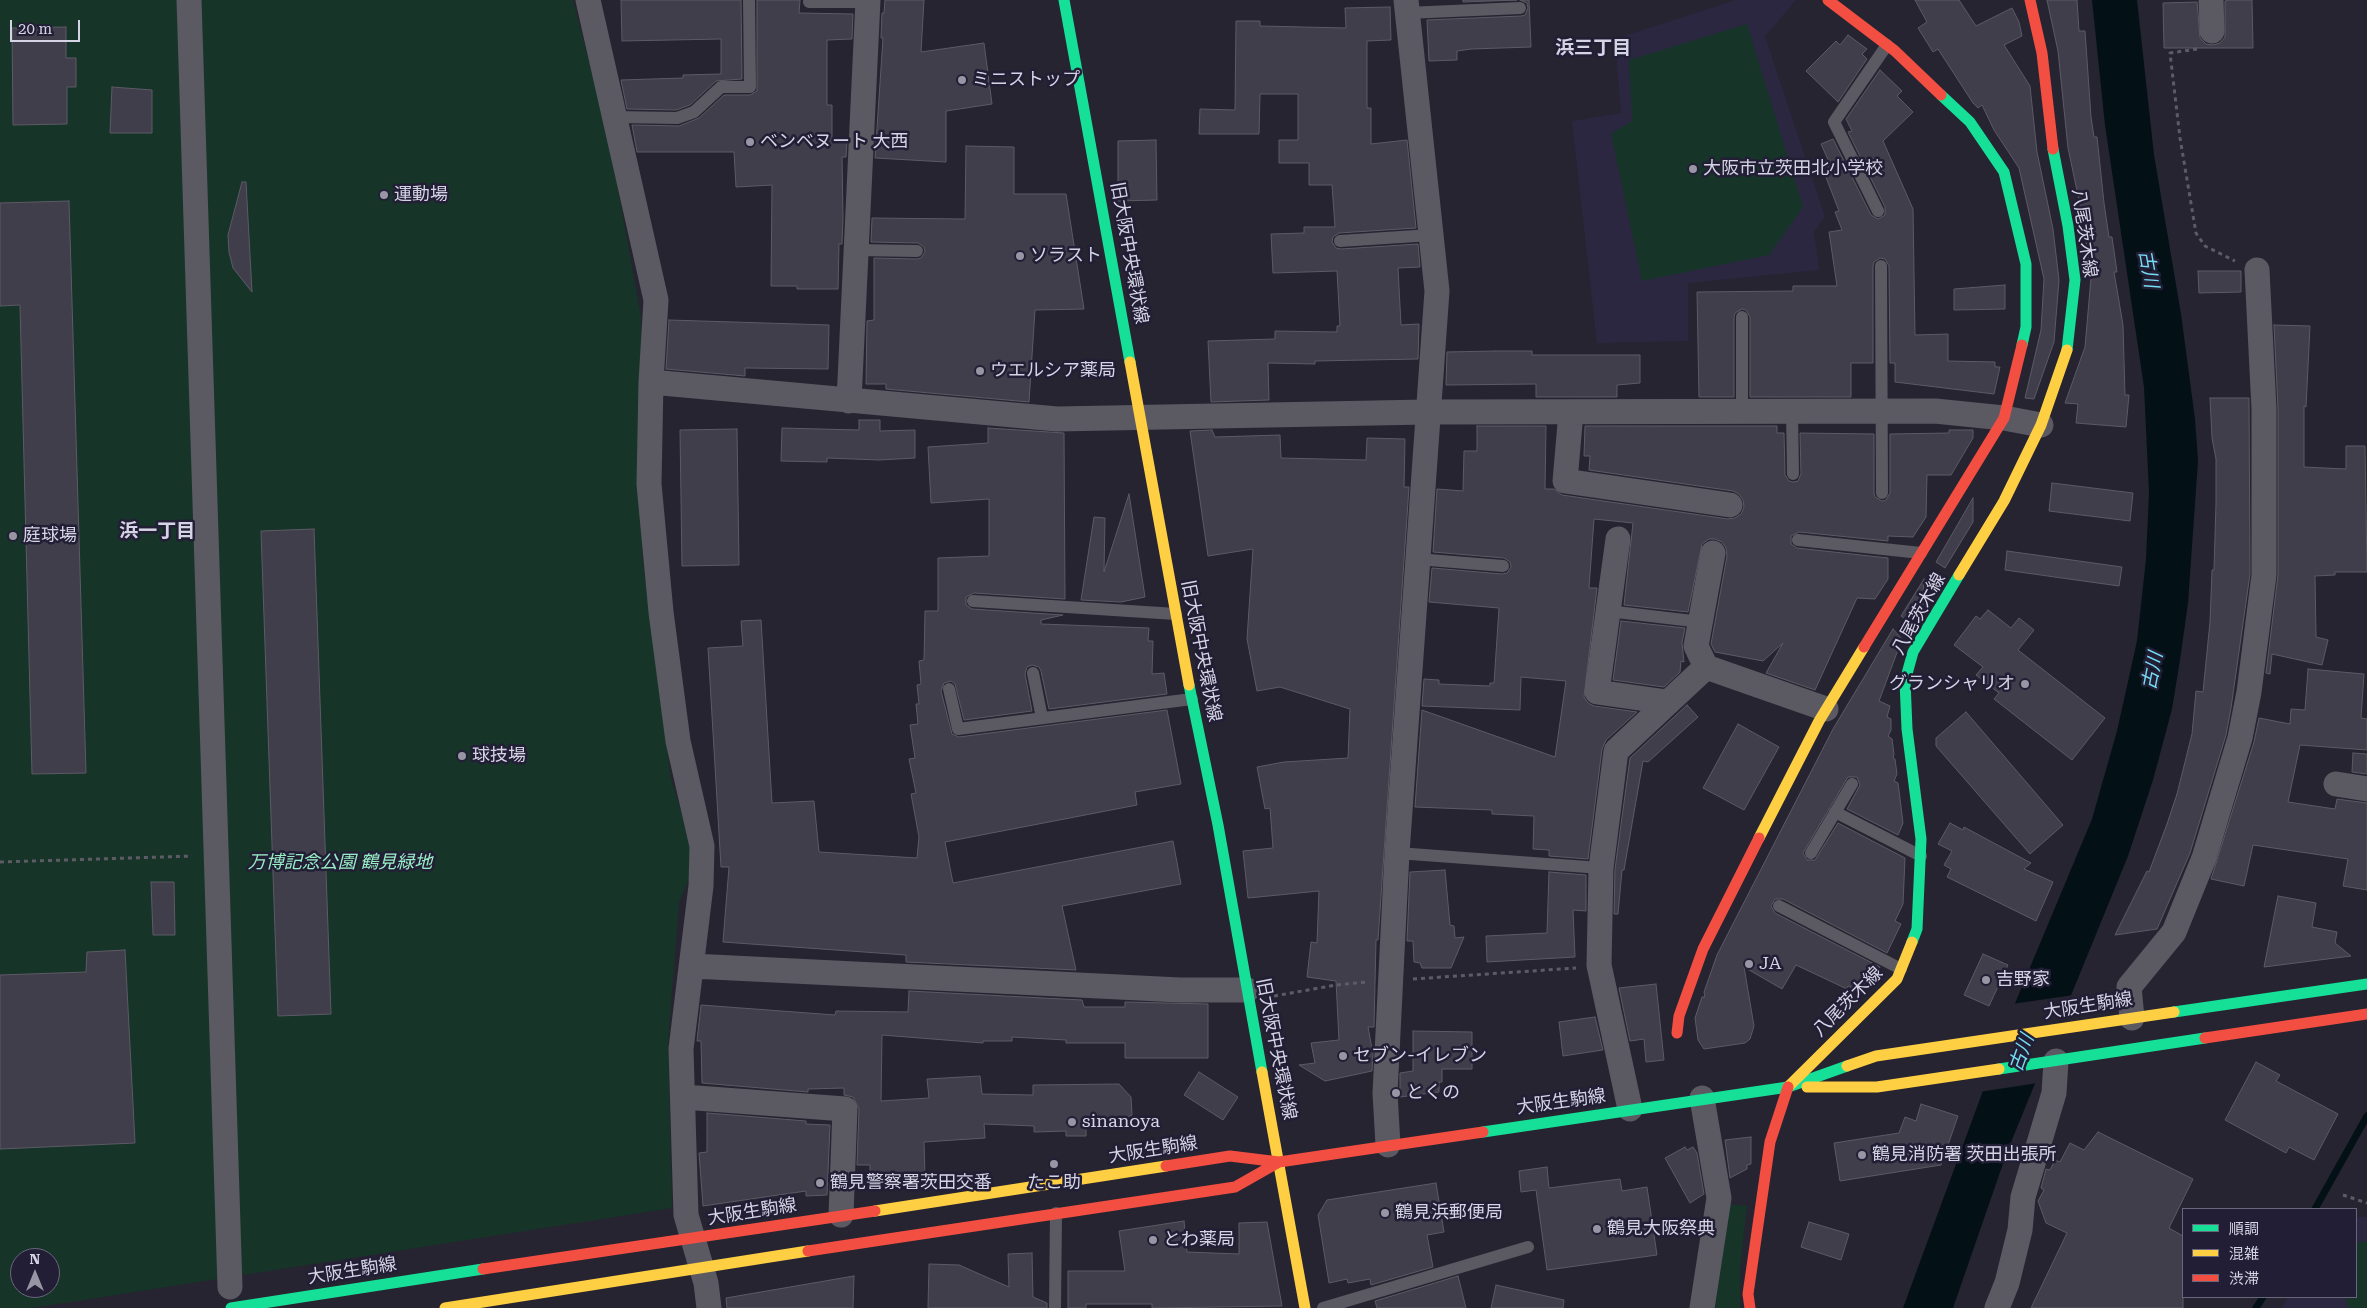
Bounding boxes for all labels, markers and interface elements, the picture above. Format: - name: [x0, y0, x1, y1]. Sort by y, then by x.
- scale bar: [12, 10, 82, 42]
- text: 20 m: [18, 20, 52, 38]
- district label: 浜三丁目: [1555, 37, 1631, 59]
- place label: ミニストップ: [972, 69, 1080, 91]
- marker: ミニストップ: [956, 74, 968, 86]
- place label: ベンベヌート 大西: [760, 131, 909, 153]
- marker: ベンベヌート 大西: [744, 136, 756, 148]
- place label: 大阪市立茨田北小学校: [1703, 158, 1883, 180]
- marker: 大阪市立茨田北小学校: [1687, 163, 1699, 175]
- street label: 旧大阪中央環状線: [1106, 180, 1152, 326]
- place label: 運動場: [394, 184, 448, 206]
- street label: 八尾茨木線: [2067, 187, 2101, 279]
- marker: 運動場: [378, 189, 390, 201]
- place label: ソラスト: [1030, 245, 1102, 267]
- water label: 古川: [2133, 248, 2163, 290]
- marker: ソラスト: [1014, 250, 1026, 262]
- place label: ウエルシア薬局: [990, 360, 1116, 382]
- marker: ウエルシア薬局: [974, 365, 986, 377]
- district label: 浜一丁目: [119, 520, 195, 542]
- place label: 庭球場: [23, 525, 77, 547]
- marker: 庭球場: [7, 530, 19, 542]
- street label: 八尾茨木線: [1888, 569, 1950, 659]
- street label: 旧大阪中央環状線: [1177, 578, 1225, 724]
- water label: 古川: [2138, 650, 2168, 692]
- place label: グランシャリオ: [1889, 673, 2015, 695]
- marker: グランシャリオ: [2019, 678, 2031, 690]
- place label: 球技場: [472, 745, 526, 767]
- marker: 球技場: [456, 750, 468, 762]
- park label: 万博記念公園 鶴見緑地: [248, 852, 432, 874]
- place label: JA: [1759, 953, 1781, 975]
- marker: JA: [1743, 958, 1755, 970]
- street label: 八尾茨木線: [1809, 963, 1887, 1041]
- place label: 吉野家: [1996, 969, 2050, 991]
- marker: 吉野家: [1980, 974, 1992, 986]
- street label: 旧大阪中央環状線: [1252, 976, 1300, 1122]
- street label: 大阪生駒線: [2042, 988, 2134, 1024]
- water label: 古川: [2005, 1031, 2039, 1075]
- place label: セブン-イレブン: [1353, 1045, 1487, 1067]
- marker: セブン-イレブン: [1337, 1050, 1349, 1062]
- place label: とくの: [1406, 1082, 1460, 1104]
- street label: 大阪生駒線: [1515, 1085, 1607, 1119]
- marker: とくの: [1390, 1087, 1402, 1099]
- place label: sinanoya: [1082, 1111, 1160, 1133]
- marker: sinanoya: [1066, 1116, 1078, 1128]
- street label: 大阪生駒線: [1107, 1132, 1199, 1168]
- place label: 鶴見消防署 茨田出張所: [1872, 1144, 2057, 1166]
- marker: 鶴見消防署 茨田出張所: [1856, 1149, 1868, 1161]
- marker: たこ助: [1048, 1158, 1060, 1170]
- place label: 鶴見警察署茨田交番: [830, 1172, 992, 1194]
- place label: たこ助: [1027, 1172, 1081, 1194]
- marker: 鶴見警察署茨田交番: [814, 1177, 826, 1189]
- street label: 大阪生駒線: [706, 1194, 798, 1230]
- place label: 鶴見浜郵便局: [1395, 1202, 1503, 1224]
- marker: 鶴見浜郵便局: [1379, 1207, 1391, 1219]
- legend: [2182, 1208, 2357, 1298]
- place label: 鶴見大阪祭典: [1607, 1218, 1715, 1240]
- text: 順調: [2229, 1220, 2259, 1238]
- marker: 鶴見大阪祭典: [1591, 1223, 1603, 1235]
- place label: とわ薬局: [1163, 1229, 1235, 1251]
- marker: とわ薬局: [1147, 1234, 1159, 1246]
- text: 混雑: [2229, 1245, 2259, 1263]
- north arrow: [10, 1248, 60, 1298]
- text: N: [30, 1251, 40, 1267]
- street label: 大阪生駒線: [306, 1253, 398, 1289]
- text: 渋滞: [2229, 1270, 2259, 1288]

